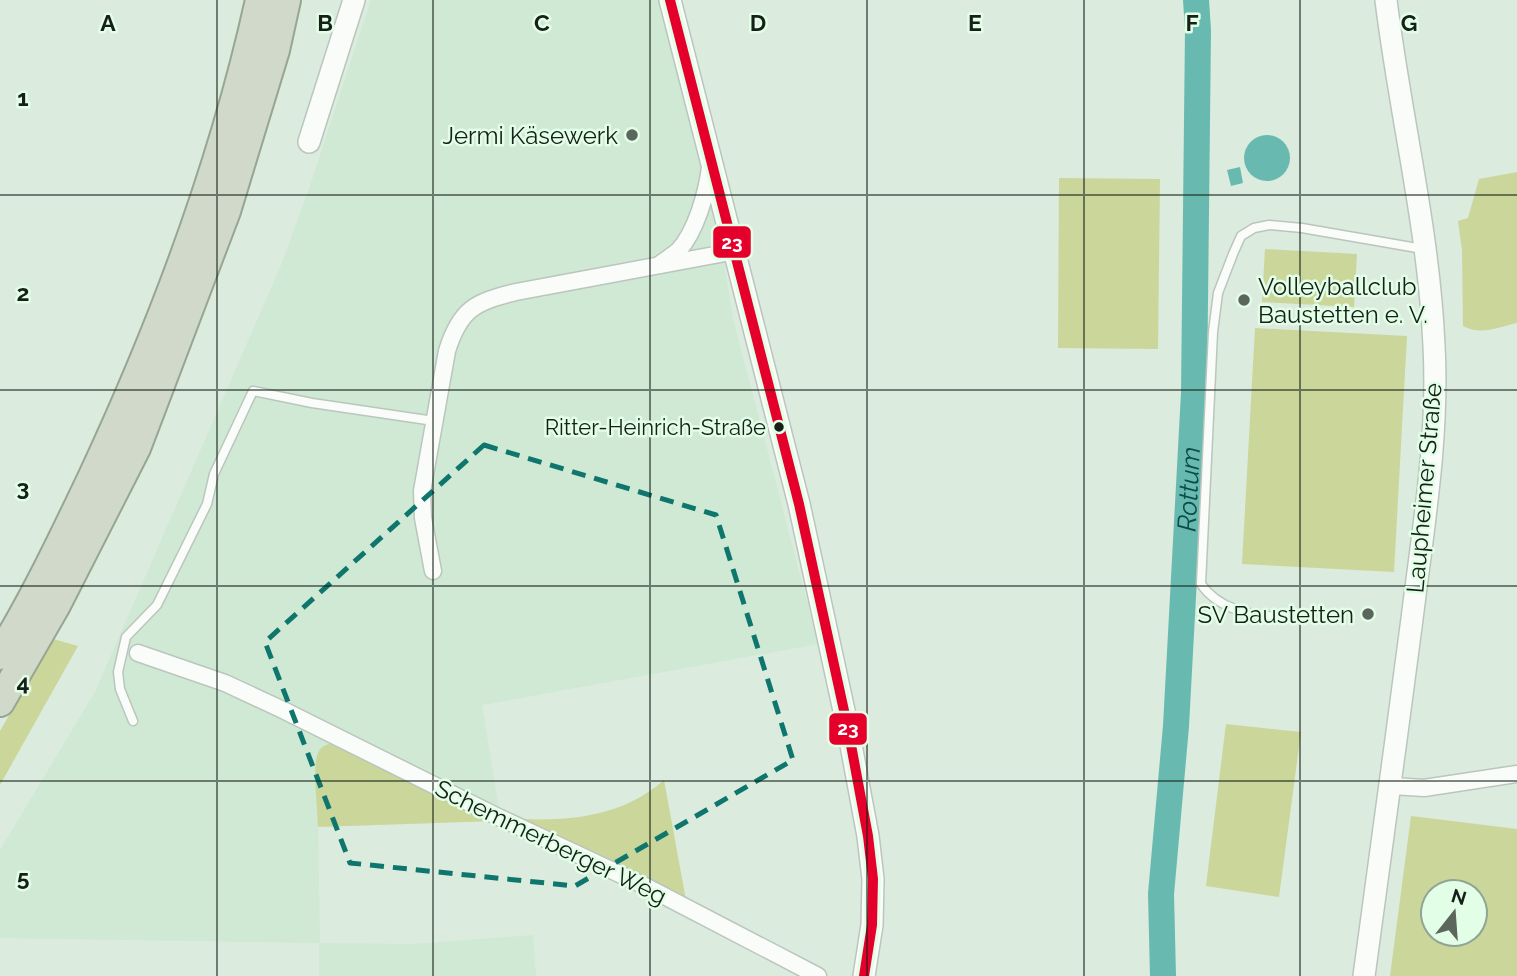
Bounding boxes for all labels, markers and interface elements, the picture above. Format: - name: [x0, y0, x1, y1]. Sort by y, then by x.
- text: A: [100, 9, 116, 36]
- text: B: [317, 9, 333, 36]
- text: C: [534, 9, 550, 36]
- text: D: [750, 9, 766, 36]
- text: E: [968, 9, 982, 36]
- text: F: [1185, 9, 1199, 36]
- text: G: [1401, 9, 1417, 36]
- text: 1: [17, 84, 29, 111]
- place label: Jermi Käsewerk: [443, 121, 618, 150]
- marker: Jermi Käsewerk: [624, 127, 640, 143]
- line badge: 23: [712, 225, 752, 259]
- text: 23: [721, 231, 743, 253]
- place label: Volleyballclub Baustetten e. V.: [1258, 272, 1428, 329]
- text: 2: [17, 279, 29, 306]
- marker: Volleyballclub Baustetten e. V.: [1236, 292, 1252, 308]
- street label: Laupheimer Straße: [1400, 382, 1448, 594]
- place label: Ritter-Heinrich-Straße: [545, 414, 766, 440]
- marker: Ritter-Heinrich-Straße: [772, 420, 786, 434]
- water label: Rottum: [1172, 446, 1206, 532]
- text: 3: [17, 474, 29, 501]
- place label: SV Baustetten: [1198, 600, 1354, 629]
- marker: SV Baustetten: [1360, 606, 1376, 622]
- text: 4: [16, 669, 30, 696]
- line badge: 23: [828, 712, 868, 746]
- text: 23: [837, 717, 859, 739]
- street label: Schemmerberger Weg: [431, 773, 671, 911]
- text: 5: [17, 864, 30, 891]
- north arrow: [1419, 878, 1489, 948]
- text: N: [1449, 884, 1469, 909]

